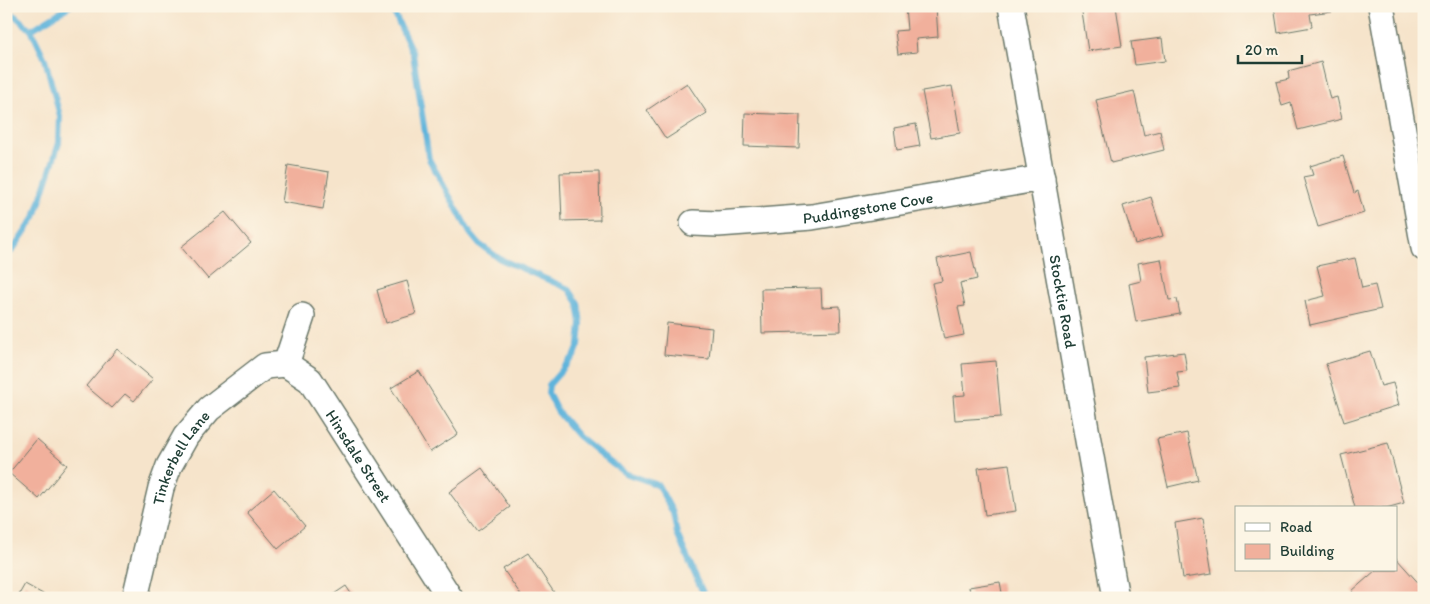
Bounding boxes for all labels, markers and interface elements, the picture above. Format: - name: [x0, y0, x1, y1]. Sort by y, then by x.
- scale bar: [1238, 32, 1301, 64]
- text: 20 m: [1245, 41, 1279, 59]
- street label: Puddingstone Cove: [802, 188, 935, 228]
- street label: Stocktie Road: [1045, 253, 1081, 350]
- street label: Tinkerbell Lane: [148, 406, 214, 507]
- street label: Hinsdale Street: [322, 406, 395, 506]
- legend: [1235, 506, 1398, 572]
- text: Road: [1280, 518, 1313, 536]
- text: Building: [1280, 542, 1334, 560]

